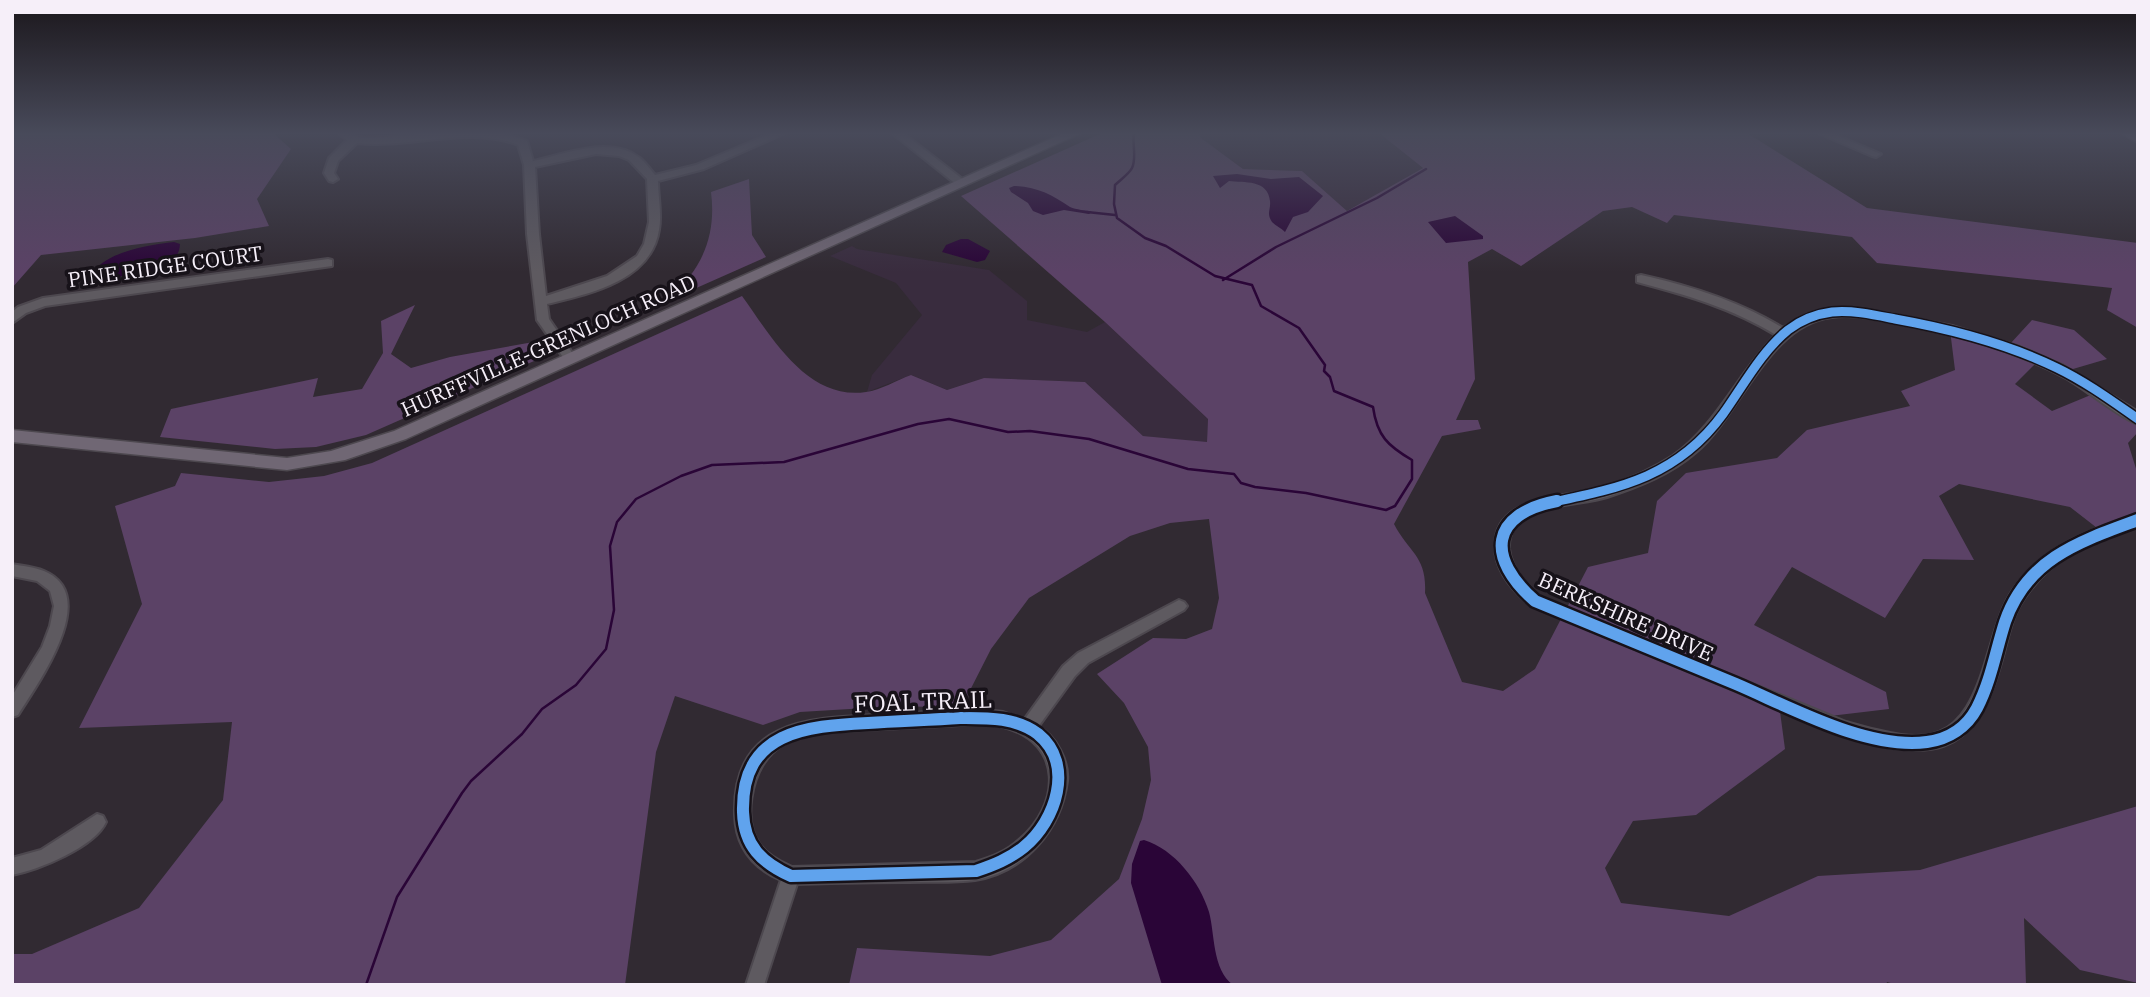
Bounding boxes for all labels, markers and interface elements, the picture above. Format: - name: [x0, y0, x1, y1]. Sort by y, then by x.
- street label: PINE RIDGE COURT: [66, 238, 264, 294]
- street label: HURFFVILLE-GRENLOCH ROAD: [396, 267, 700, 423]
- street label: BERKSHIRE DRIVE: [1534, 565, 1718, 667]
- street label: FOAL TRAIL: [853, 683, 993, 719]

